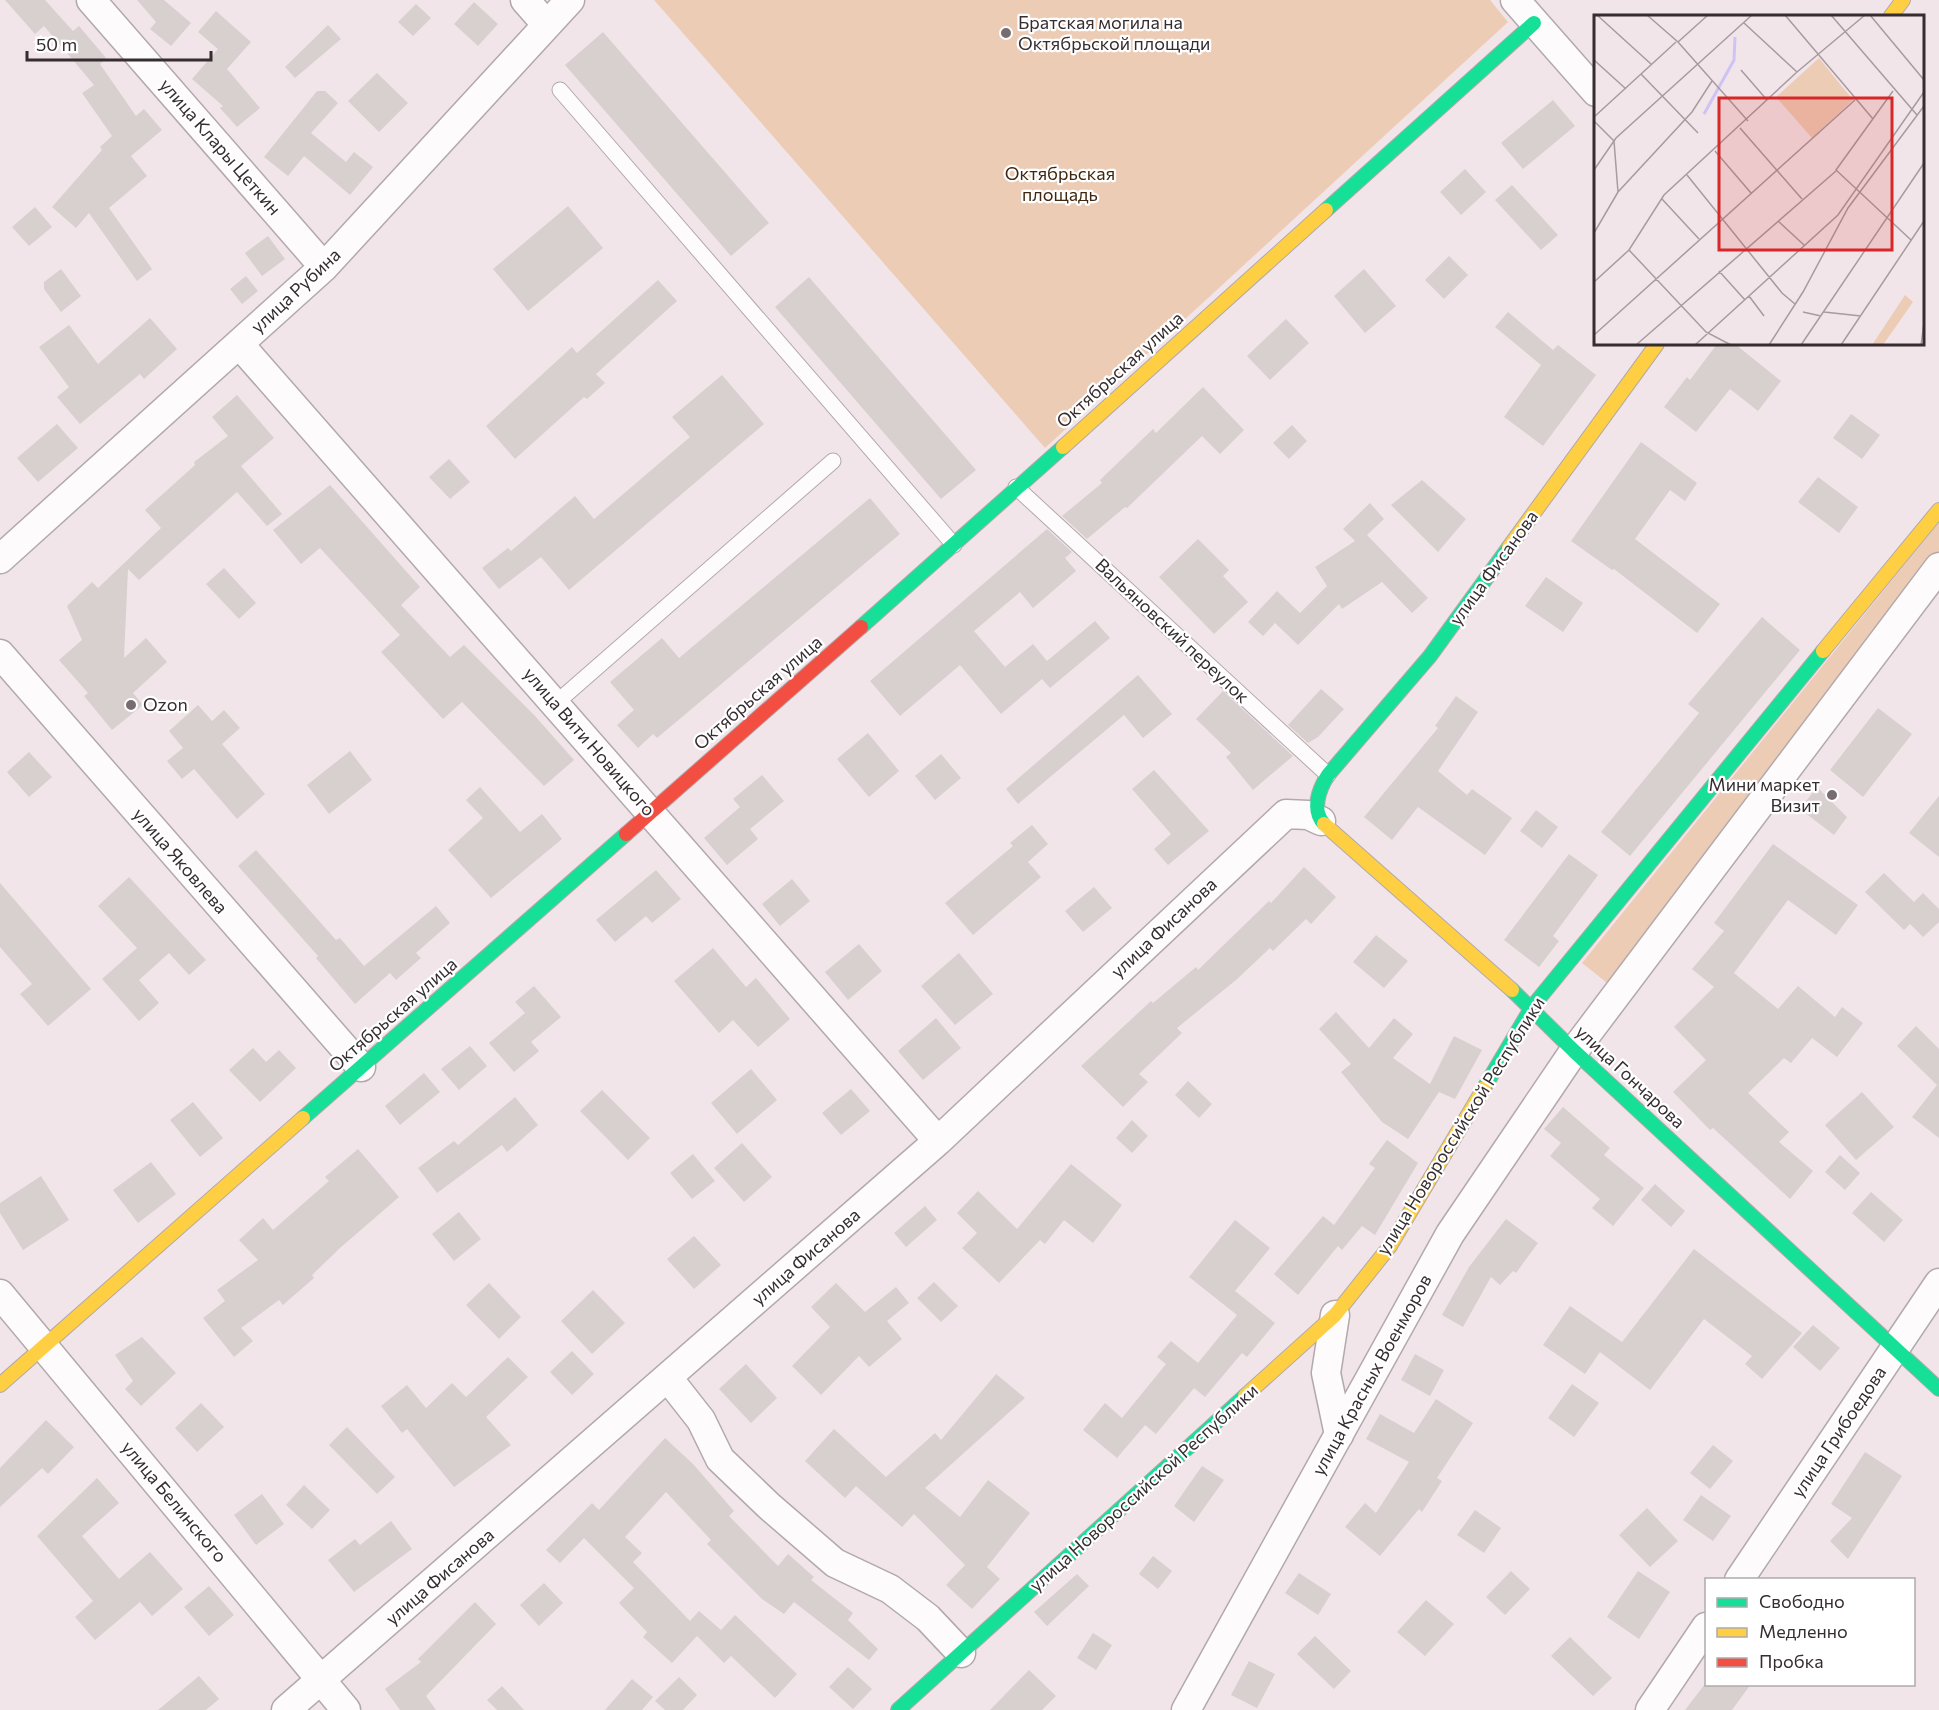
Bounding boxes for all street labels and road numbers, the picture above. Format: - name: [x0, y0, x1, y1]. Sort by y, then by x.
- street label: улица Клары Цеткин: [156, 74, 286, 219]
- street label: улица Рубина: [246, 243, 345, 337]
- street label: Октябрьская улица: [1051, 307, 1187, 432]
- street label: улица Фисанова: [1444, 506, 1542, 629]
- street label: Вальяновский переулок: [1091, 553, 1254, 708]
- street label: Октябрьская улица: [689, 630, 826, 754]
- street label: улица Вити Новицкого: [519, 662, 660, 820]
- street label: улица Яковлева: [129, 803, 233, 918]
- street label: улица Фисанова: [1106, 873, 1221, 982]
- street label: Октябрьская улица: [324, 952, 461, 1076]
- street label: улица Новороссийской Республики: [1371, 992, 1549, 1259]
- street label: улица Гончарова: [1571, 1020, 1690, 1133]
- street label: улица Фисанова: [747, 1203, 864, 1309]
- street label: улица Красных Военморов: [1307, 1270, 1436, 1479]
- street label: улица Грибоедова: [1786, 1362, 1890, 1501]
- street label: улица Новороссийской Республики: [1024, 1379, 1262, 1596]
- street label: улица Белинского: [118, 1436, 232, 1567]
- street label: улица Фисанова: [381, 1523, 498, 1629]

